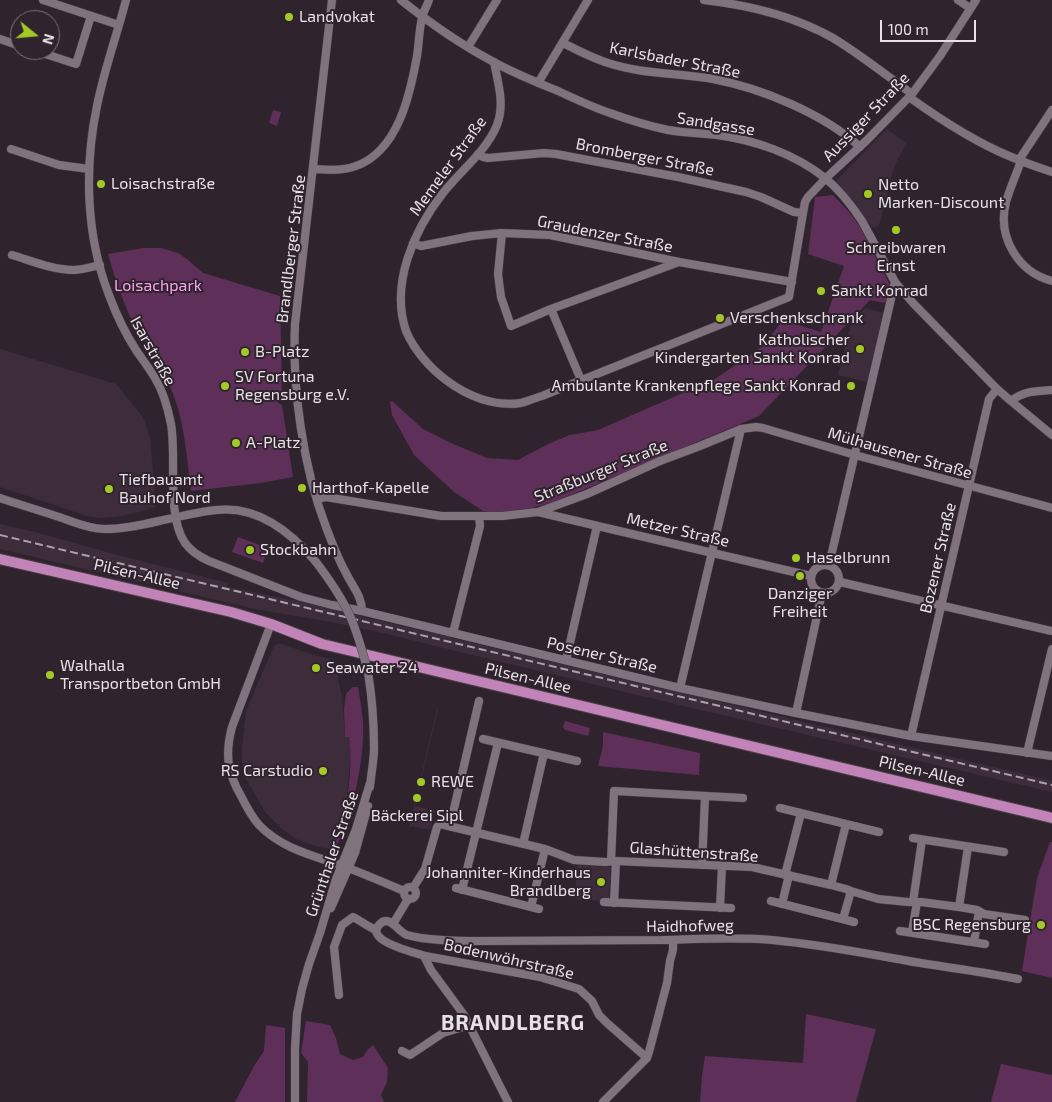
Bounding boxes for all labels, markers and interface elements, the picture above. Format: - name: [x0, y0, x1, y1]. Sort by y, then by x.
- place label: Landvokat: [299, 7, 375, 27]
- north arrow: [10, 10, 60, 60]
- scale bar: [882, 10, 978, 42]
- marker: Landvokat: [283, 11, 295, 23]
- text: 100 m: [888, 20, 929, 38]
- text: N: [39, 32, 58, 47]
- street label: Karlsbader Straße: [608, 38, 742, 82]
- street label: Aussiger Straße: [819, 69, 913, 165]
- street label: Sandgasse: [676, 108, 756, 140]
- street label: Memeler Straße: [406, 113, 490, 219]
- street label: Bromberger Straße: [574, 134, 716, 180]
- place label: Loisachstraße: [111, 174, 215, 194]
- street label: Brandlberger Straße: [272, 174, 310, 324]
- place label: Netto Marken-Discount: [878, 175, 1004, 213]
- marker: Loisachstraße: [95, 178, 107, 190]
- marker: Netto Marken-Discount: [862, 188, 874, 200]
- street label: Graudenzer Straße: [536, 211, 674, 257]
- marker: Schreibwaren Ernst: [890, 224, 902, 236]
- place label: Schreibwaren Ernst: [846, 238, 946, 276]
- park label: Loisachpark: [114, 276, 202, 296]
- place label: Sankt Konrad: [831, 281, 928, 301]
- marker: Sankt Konrad: [815, 285, 827, 297]
- place label: Verschenkschrank: [730, 308, 863, 328]
- marker: Verschenkschrank: [714, 312, 726, 324]
- street label: Isarstraße: [126, 313, 180, 389]
- place label: Katholischer Kindergarten Sankt Konrad: [655, 330, 850, 368]
- place label: B-Platz: [255, 342, 309, 362]
- marker: Katholischer Kindergarten Sankt Konrad: [854, 343, 866, 355]
- marker: B-Platz: [239, 346, 251, 358]
- place label: SV Fortuna Regensburg e.V.: [235, 367, 350, 405]
- place label: Ambulante Krankenpflege Sankt Konrad: [552, 376, 841, 396]
- marker: SV Fortuna Regensburg e.V.: [219, 380, 231, 392]
- marker: Ambulante Krankenpflege Sankt Konrad: [845, 380, 857, 392]
- street label: Mülhausener Straße: [826, 423, 974, 483]
- place label: A-Platz: [246, 433, 300, 453]
- street label: Straßburger Straße: [531, 435, 671, 507]
- marker: A-Platz: [230, 437, 242, 449]
- place label: Tiefbauamt Bauhof Nord: [119, 470, 211, 508]
- place label: Harthof-Kapelle: [312, 478, 429, 498]
- marker: Harthof-Kapelle: [296, 482, 308, 494]
- marker: Tiefbauamt Bauhof Nord: [103, 483, 115, 495]
- street label: Bozener Straße: [916, 501, 960, 615]
- street label: Metzer Straße: [625, 509, 731, 551]
- place label: Stockbahn: [260, 540, 337, 560]
- marker: Stockbahn: [244, 544, 256, 556]
- place label: Haselbrunn: [806, 548, 890, 568]
- marker: Haselbrunn: [790, 552, 802, 564]
- street label: Pilsen-Allee: [92, 555, 182, 593]
- marker: Danziger Freiheit: [794, 570, 806, 582]
- place label: Danziger Freiheit: [768, 584, 832, 622]
- street label: Posener Straße: [545, 633, 659, 677]
- place label: Walhalla Transportbeton GmbH: [60, 656, 221, 694]
- place label: Seawater 24: [326, 658, 418, 678]
- street label: Pilsen-Allee: [483, 659, 573, 697]
- marker: Seawater 24: [310, 662, 322, 674]
- marker: Walhalla Transportbeton GmbH: [44, 669, 56, 681]
- street label: Pilsen-Allee: [877, 752, 967, 790]
- place label: RS Carstudio: [221, 761, 313, 781]
- marker: RS Carstudio: [317, 765, 329, 777]
- place label: REWE: [431, 772, 474, 792]
- marker: REWE: [415, 776, 427, 788]
- street label: Grünthaler Straße: [301, 788, 363, 920]
- marker: Bäckerei Sipl: [411, 792, 423, 804]
- place label: Bäckerei Sipl: [371, 806, 463, 826]
- street label: Glashüttenstraße: [629, 838, 759, 866]
- place label: Johanniter-Kinderhaus Brandlberg: [426, 863, 591, 901]
- marker: Johanniter-Kinderhaus Brandlberg: [595, 876, 607, 888]
- place label: BSC Regensburg: [913, 915, 1031, 935]
- street label: Haidhofweg: [646, 916, 734, 936]
- marker: BSC Regensburg: [1035, 919, 1047, 931]
- street label: Bodenwöhrstraße: [442, 935, 576, 983]
- district label: BRANDLBERG: [440, 1010, 586, 1036]

